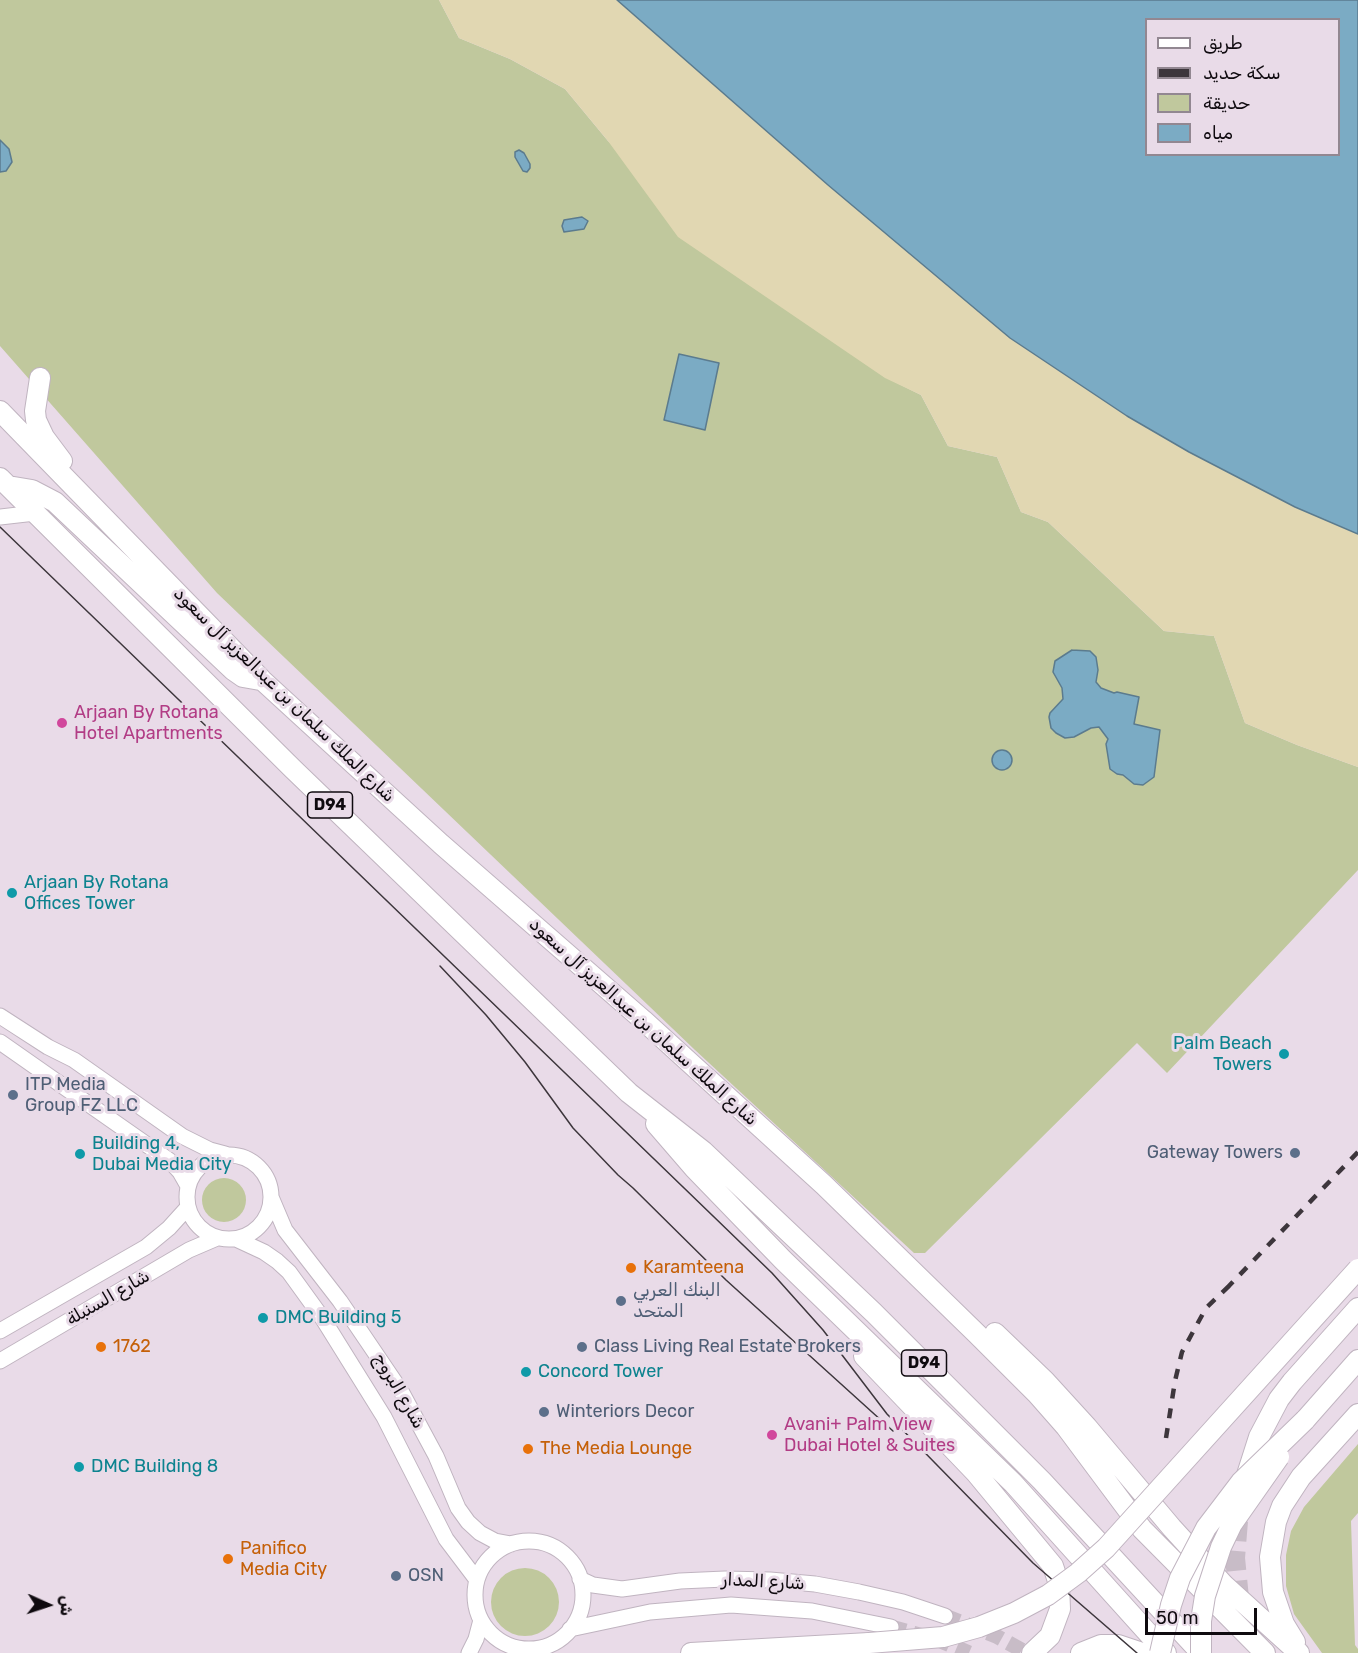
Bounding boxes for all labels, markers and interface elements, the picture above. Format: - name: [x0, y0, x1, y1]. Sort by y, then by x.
- legend: [1145, 18, 1340, 156]
- text: طريق: [1203, 32, 1243, 54]
- text: سكة حديد: [1203, 62, 1281, 84]
- text: حديقة: [1203, 92, 1250, 114]
- text: مياه: [1203, 122, 1233, 144]
- street label: شارع الملك سلمان بن عبدالعزيز آل سعود: [169, 583, 399, 807]
- place label: Arjaan By Rotana Hotel Apartments: [74, 702, 223, 744]
- marker: Arjaan By Rotana Hotel Apartments: [55, 716, 69, 730]
- road number: D94: [308, 792, 352, 818]
- place label: Arjaan By Rotana Offices Tower: [24, 872, 169, 914]
- marker: Arjaan By Rotana Offices Tower: [5, 886, 19, 900]
- street label: شارع الملك سلمان بن عبدالعزيز آل سعود: [524, 914, 762, 1130]
- place label: Palm Beach Towers: [1173, 1033, 1272, 1076]
- marker: Palm Beach Towers: [1277, 1047, 1291, 1061]
- place label: ITP Media Group FZ LLC: [25, 1074, 138, 1116]
- marker: ITP Media Group FZ LLC: [6, 1088, 20, 1102]
- place label: Building 4, Dubai Media City: [92, 1133, 232, 1176]
- place label: Gateway Towers: [1147, 1142, 1283, 1164]
- marker: Gateway Towers: [1288, 1146, 1302, 1160]
- marker: Building 4, Dubai Media City: [73, 1147, 87, 1161]
- place label: Karamteena: [643, 1257, 744, 1279]
- marker: Karamteena: [624, 1261, 638, 1275]
- street label: شارع السنبلة: [62, 1265, 154, 1331]
- place label: البنك العربي المتحد: [633, 1280, 721, 1322]
- marker: البنك العربي المتحد: [614, 1294, 628, 1308]
- place label: DMC Building 5: [275, 1307, 402, 1329]
- marker: DMC Building 5: [256, 1311, 270, 1325]
- place label: 1762: [113, 1336, 151, 1358]
- place label: Class Living Real Estate Brokers: [594, 1336, 861, 1358]
- marker: 1762: [94, 1340, 108, 1354]
- marker: Class Living Real Estate Brokers: [575, 1340, 589, 1354]
- street label: شارع البروج: [369, 1349, 429, 1433]
- road number: D94: [902, 1350, 946, 1376]
- place label: Concord Tower: [538, 1361, 663, 1383]
- marker: Concord Tower: [519, 1365, 533, 1379]
- place label: Winteriors Decor: [556, 1401, 694, 1423]
- marker: Winteriors Decor: [537, 1405, 551, 1419]
- place label: Avani+ Palm View Dubai Hotel & Suites: [784, 1414, 955, 1456]
- marker: Avani+ Palm View Dubai Hotel & Suites: [765, 1428, 779, 1442]
- place label: The Media Lounge: [540, 1438, 692, 1460]
- marker: The Media Lounge: [521, 1442, 535, 1456]
- place label: DMC Building 8: [91, 1456, 218, 1478]
- marker: DMC Building 8: [72, 1460, 86, 1474]
- place label: Panifico Media City: [240, 1538, 327, 1580]
- marker: Panifico Media City: [221, 1552, 235, 1566]
- place label: OSN: [408, 1565, 444, 1587]
- marker: OSN: [389, 1569, 403, 1583]
- street label: شارع المدار: [721, 1569, 805, 1595]
- north arrow: [18, 1575, 78, 1635]
- text: ش: [56, 1595, 76, 1617]
- scale bar: [1148, 1596, 1260, 1634]
- text: 50 m: [1156, 1607, 1199, 1629]

